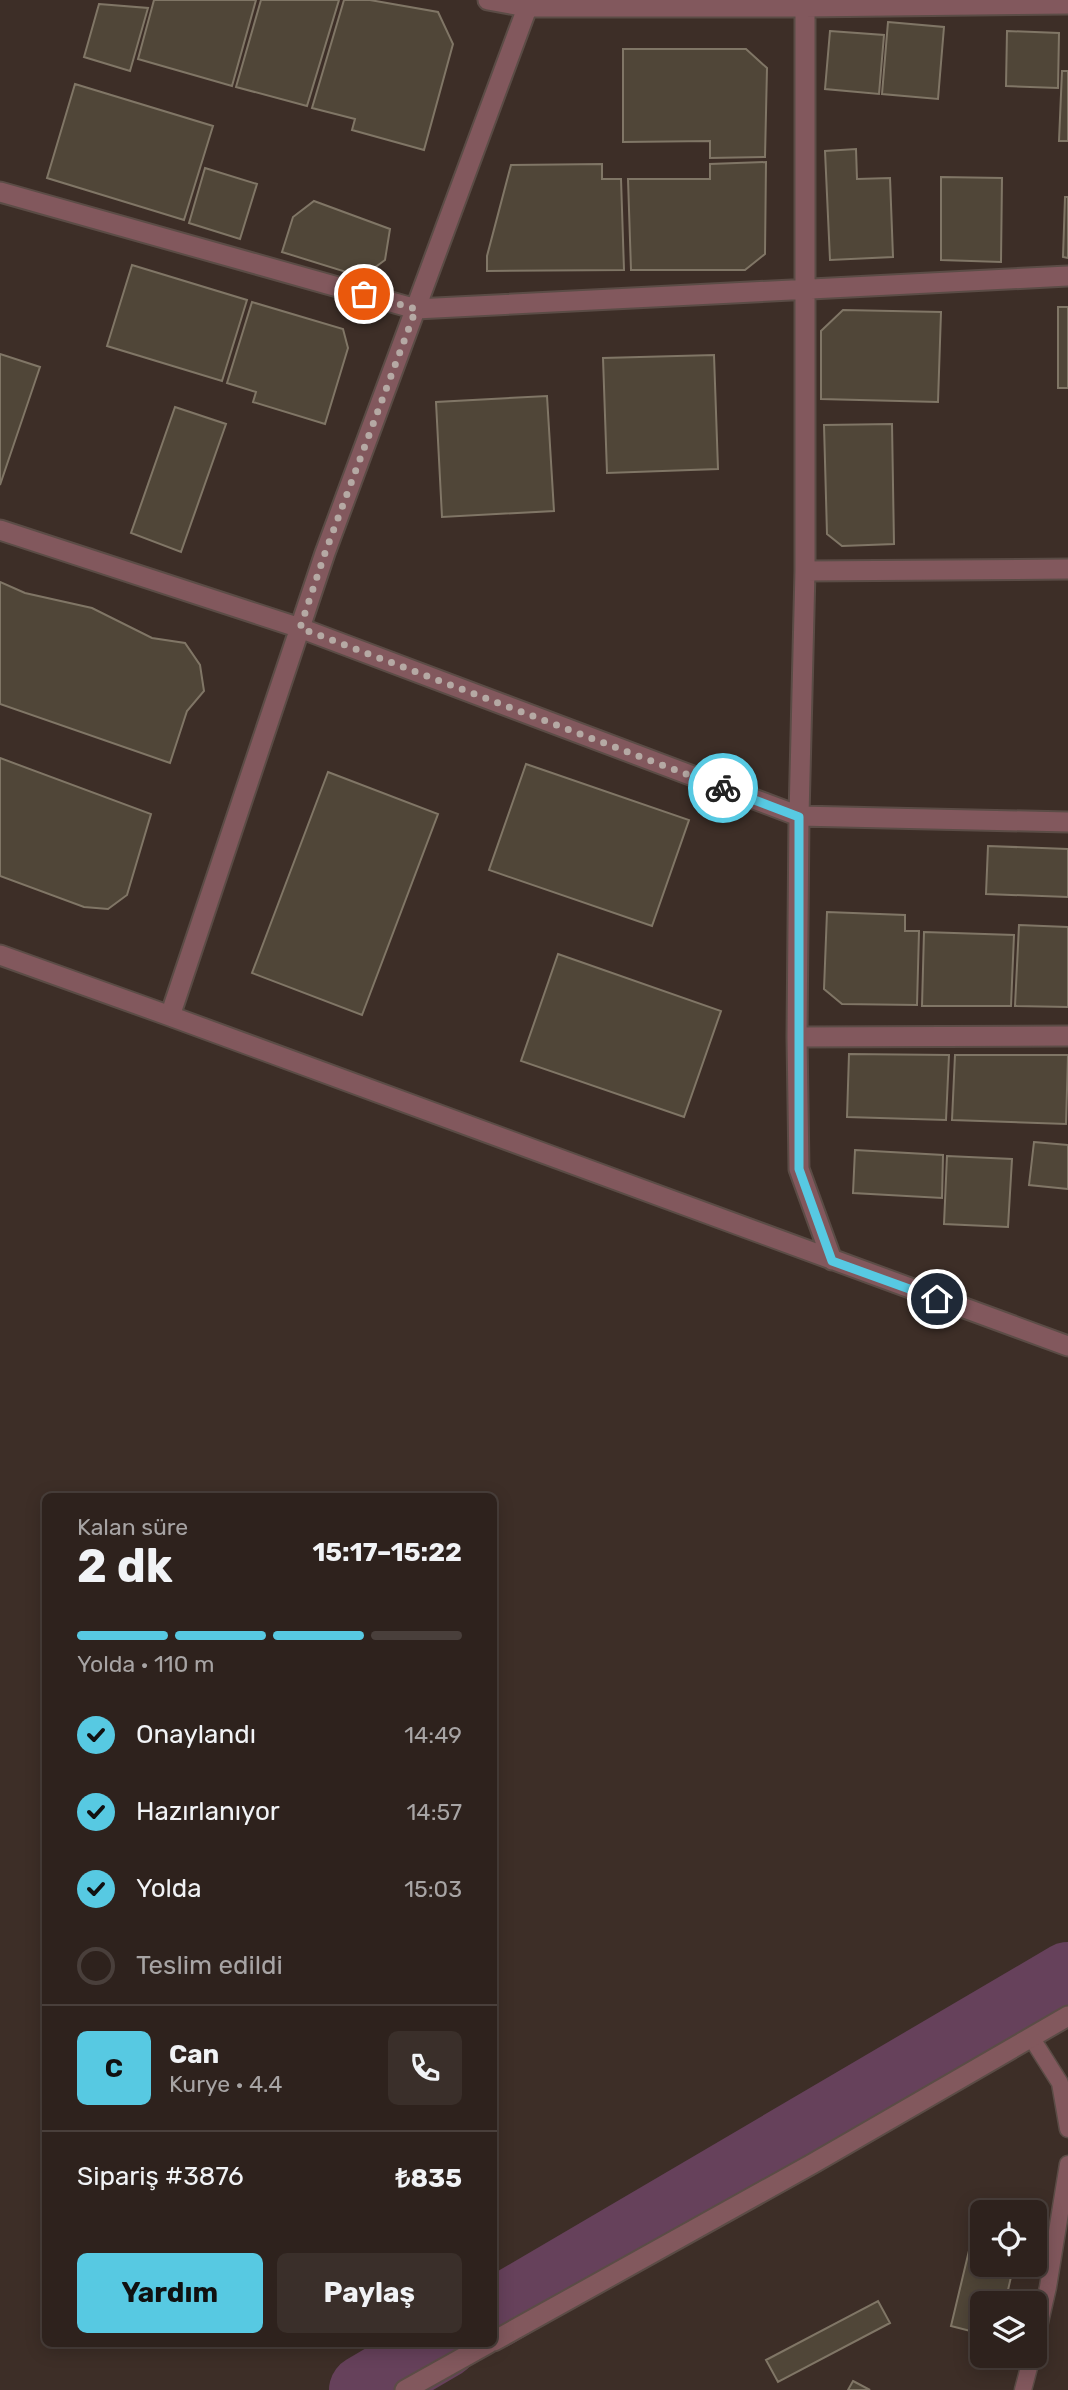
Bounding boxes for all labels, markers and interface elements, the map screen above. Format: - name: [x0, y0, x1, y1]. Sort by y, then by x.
- pin: [334, 264, 394, 324]
- icon: bag: [345, 275, 383, 313]
- courier: [688, 753, 758, 823]
- icon: bike: [704, 769, 742, 807]
- pin: [907, 1269, 967, 1329]
- icon: home: [918, 1280, 956, 1318]
- text: Kalan süre: [77, 1513, 188, 1541]
- text: 15:17–15:22: [312, 1537, 462, 1568]
- text: 2 dk: [77, 1539, 173, 1594]
- text: Yolda · 110 m: [77, 1650, 214, 1678]
- icon: check: [77, 1716, 115, 1754]
- text: Onaylandı: [136, 1719, 256, 1750]
- text: 14:49: [404, 1721, 462, 1749]
- icon: check: [77, 1793, 115, 1831]
- text: Hazırlanıyor: [136, 1796, 280, 1827]
- text: 14:57: [407, 1798, 462, 1826]
- icon: check: [77, 1870, 115, 1908]
- text: Yolda: [136, 1873, 202, 1904]
- text: 15:03: [404, 1875, 462, 1903]
- text: Teslim edildi: [136, 1950, 283, 1981]
- button: phone: [388, 2031, 462, 2105]
- text: Can: [169, 2039, 219, 2070]
- text: C: [105, 2053, 123, 2084]
- text: Kurye · 4.4: [169, 2070, 283, 2098]
- text: Sipariş #3876: [77, 2161, 244, 2192]
- text: ₺835: [396, 2163, 462, 2194]
- map controls: [970, 2200, 1047, 2368]
- button: locate: [970, 2200, 1047, 2277]
- button: Yardım: [77, 2253, 263, 2333]
- button: Paylaş: [277, 2253, 462, 2333]
- button: layers: [970, 2291, 1047, 2368]

